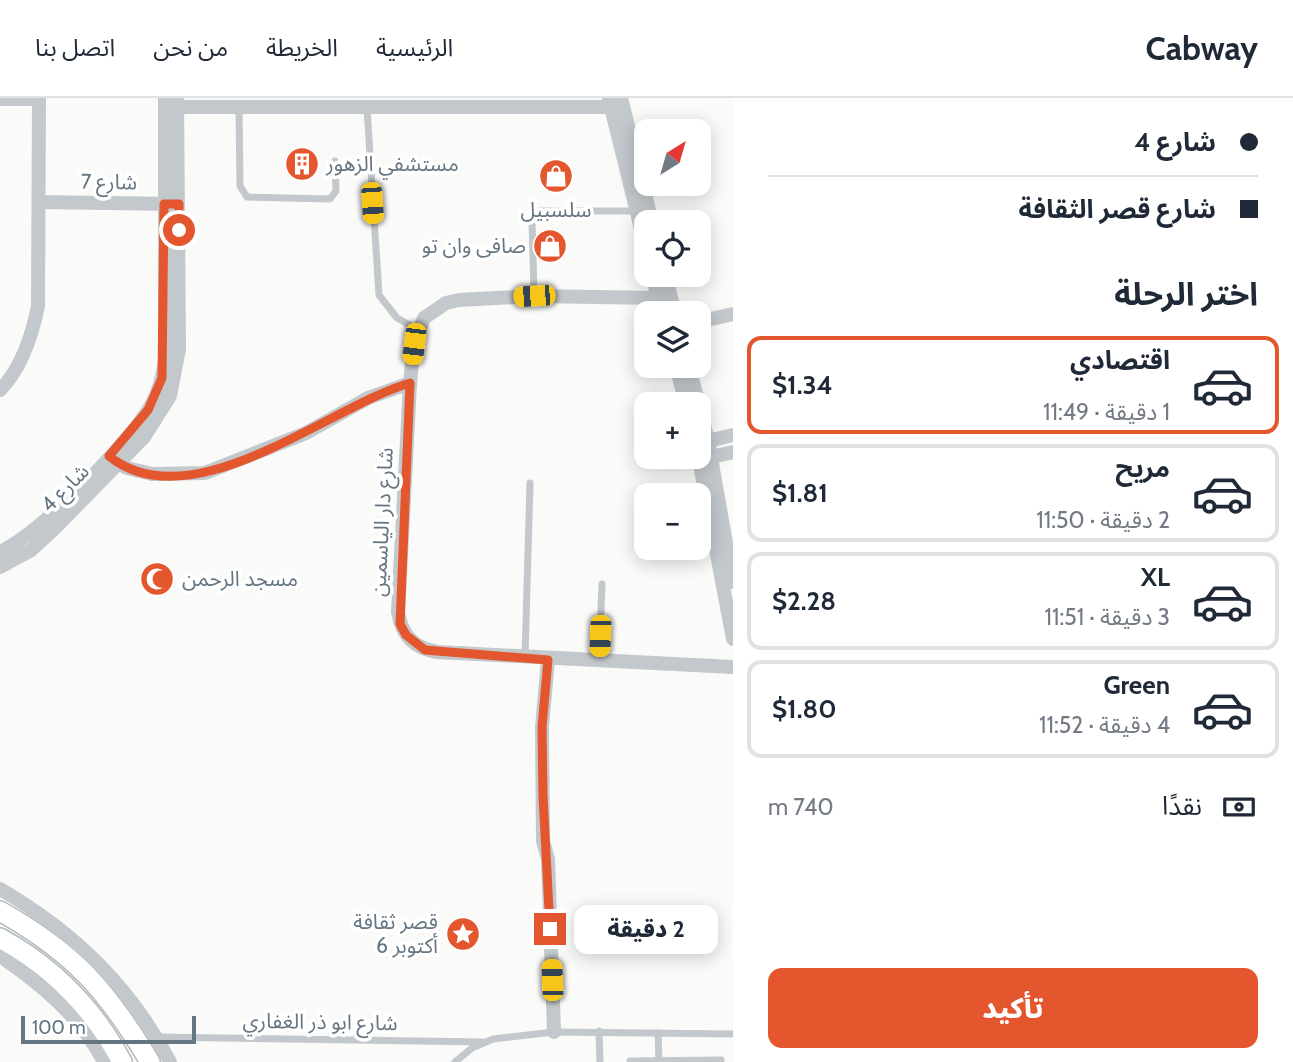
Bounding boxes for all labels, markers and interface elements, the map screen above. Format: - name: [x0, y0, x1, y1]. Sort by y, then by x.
- text: Cabway: [1146, 28, 1258, 68]
- text: اتصل بنا: [35, 33, 115, 62]
- text: من نحن: [153, 33, 228, 62]
- text: الخريطة: [266, 33, 338, 62]
- text: الرئيسية: [376, 33, 453, 62]
- north arrow: [634, 119, 710, 196]
- map controls: [634, 119, 711, 560]
- text: شارع 4: [1134, 126, 1216, 158]
- building icon: مستشفي الزهور: [283, 145, 321, 183]
- place label: مستشفي الزهور: [325, 151, 459, 180]
- shop icon: سلسبيل: [537, 157, 575, 195]
- street label: شارع 7: [81, 169, 137, 197]
- car: [361, 181, 384, 225]
- text: شارع قصر الثقافة: [1019, 193, 1216, 225]
- place label: سلسبيل: [521, 197, 591, 222]
- button: locate: [634, 210, 711, 287]
- route start: [163, 214, 195, 246]
- shop icon: صافى وان تو: [531, 227, 569, 265]
- place label: صافى وان تو: [422, 233, 526, 258]
- text: اختر الرحلة: [1114, 274, 1258, 313]
- car: [513, 284, 556, 308]
- button: layers: [634, 301, 711, 378]
- car: [402, 322, 427, 366]
- text: اقتصادي: [1070, 344, 1170, 376]
- icon: car: [1191, 354, 1254, 417]
- text: $1.34: [772, 369, 833, 401]
- button: +: [634, 392, 711, 469]
- text: 1 دقيقة · 11:49: [1043, 398, 1170, 426]
- street label: شارع دار الياسمين: [365, 447, 401, 597]
- text: مريح: [1115, 452, 1170, 484]
- street label: شارع 4: [35, 458, 96, 519]
- icon: car: [1191, 462, 1254, 525]
- text: $1.81: [772, 477, 828, 509]
- button: −: [634, 483, 711, 560]
- text: 2 دقيقة · 11:50: [1036, 506, 1170, 534]
- mosque icon: مسجد الرحمن: [138, 560, 176, 598]
- text: XL: [1141, 561, 1170, 593]
- place label: مسجد الرحمن: [182, 566, 298, 591]
- icon: car: [1191, 570, 1254, 633]
- text: $2.28: [772, 585, 836, 617]
- text: 3 دقيقة · 11:51: [1044, 603, 1170, 631]
- car: [589, 615, 612, 657]
- text: Green: [1103, 669, 1170, 701]
- icon: car: [1191, 678, 1254, 741]
- text: $1.80: [772, 693, 837, 725]
- text: 4 دقيقة · 11:52: [1039, 711, 1170, 739]
- icon: cash: [1220, 788, 1258, 826]
- text: نقدًا: [1162, 790, 1202, 822]
- text: 740 m: [768, 793, 833, 821]
- callout: 2 دقيقة: [574, 904, 718, 954]
- place label: قصر ثقافة 6 أكتوبر: [353, 909, 438, 958]
- route end: [534, 913, 566, 945]
- place icon: قصر ثقافة 6 أكتوبر: [444, 915, 482, 953]
- text: 2 دقيقة: [607, 915, 685, 943]
- car: [541, 959, 564, 1001]
- button: تأكيد: [768, 968, 1258, 1048]
- street label: شارع ابو ذر الغفاري: [242, 1008, 398, 1039]
- scale bar: [21, 1013, 196, 1045]
- text: 100 m: [32, 1016, 86, 1039]

